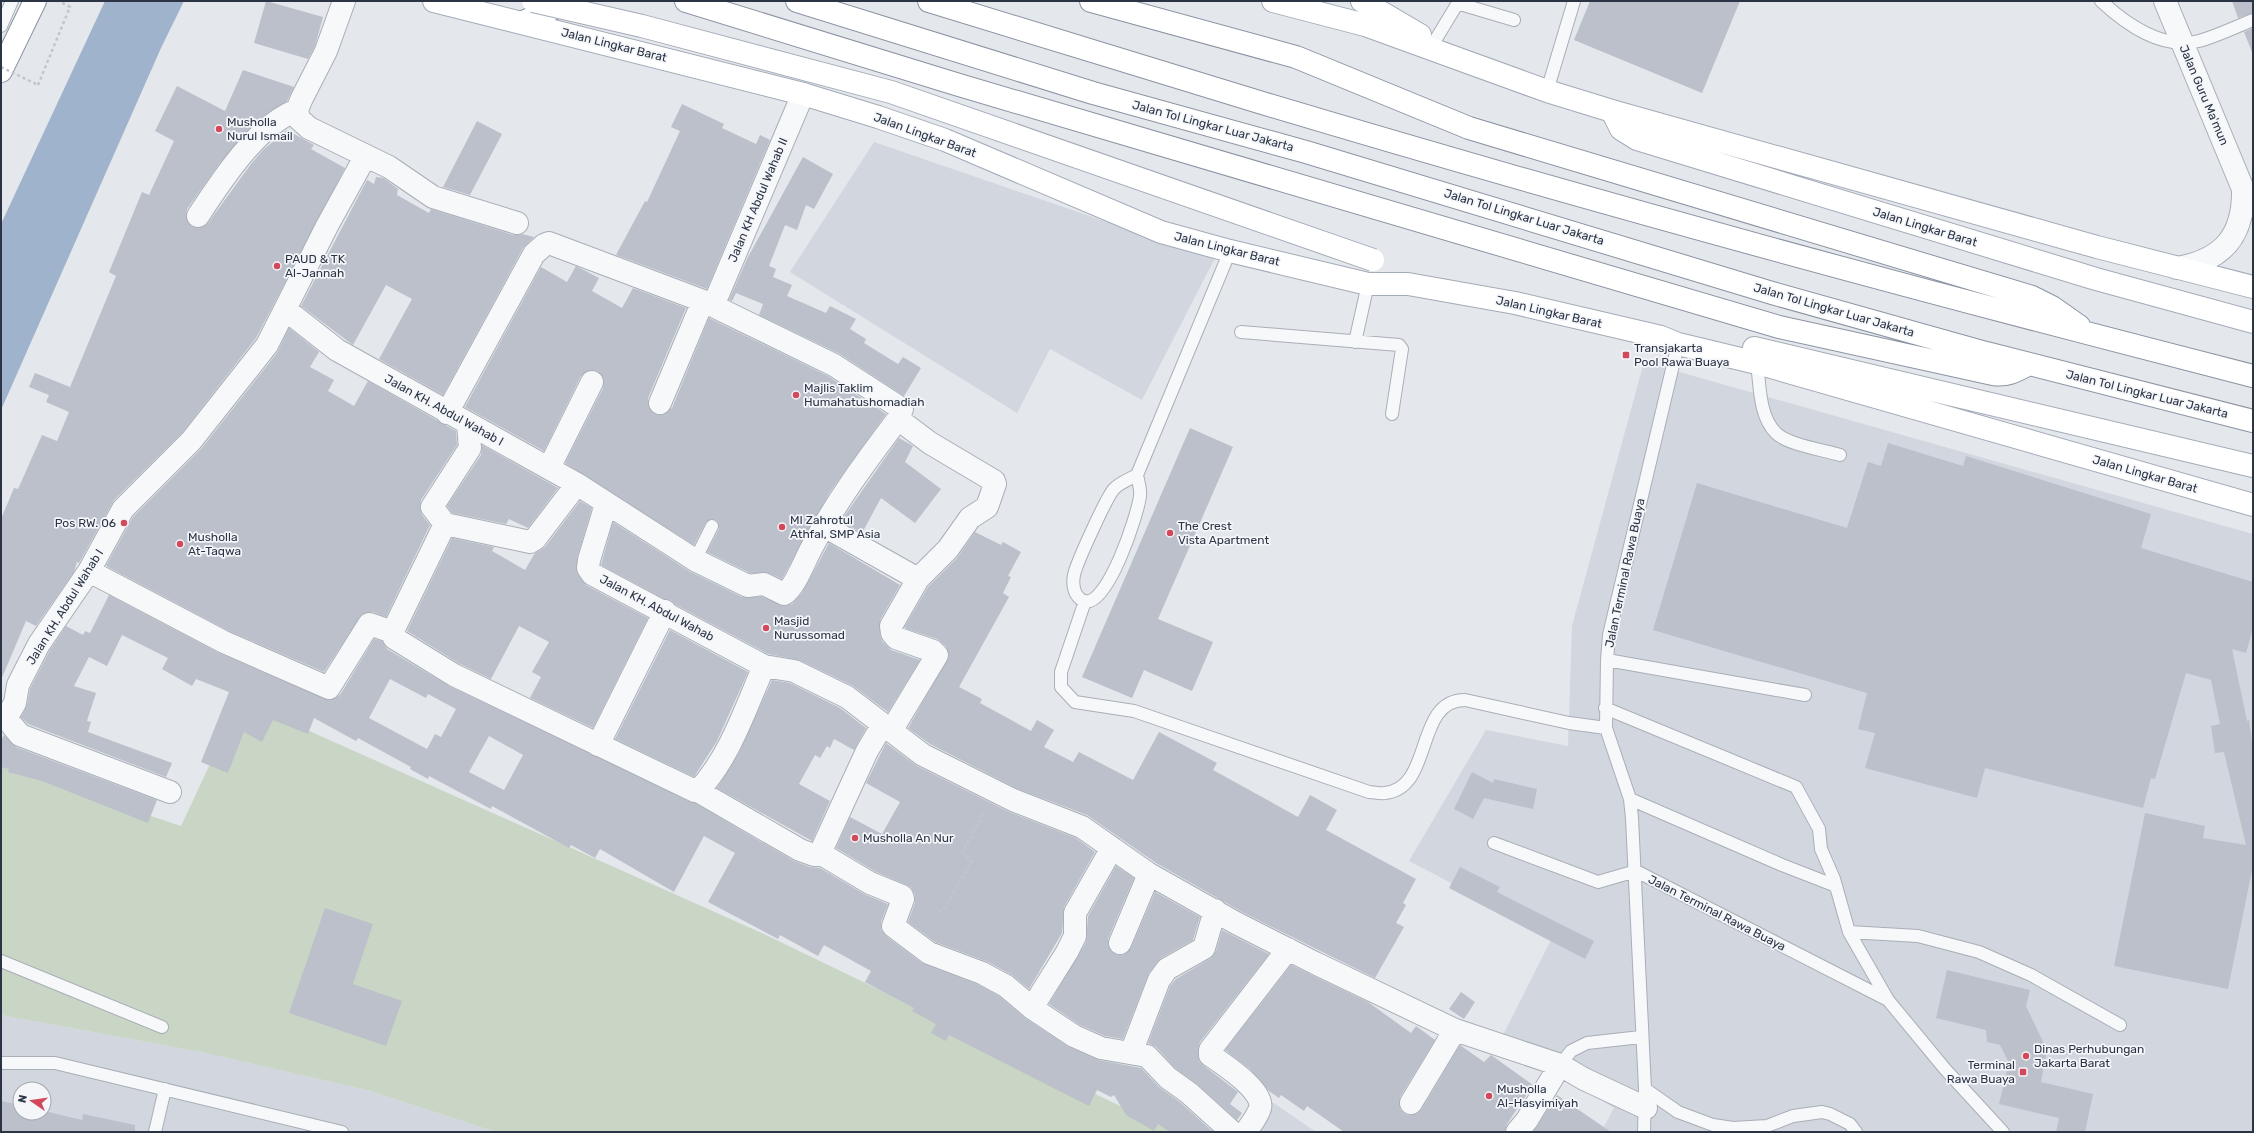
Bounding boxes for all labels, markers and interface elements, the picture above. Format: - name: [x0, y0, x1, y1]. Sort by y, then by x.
- street label: Jalan Lingkar Barat: [560, 25, 669, 65]
- street label: Jalan Guru Ma'mun: [2177, 43, 2231, 147]
- street label: Jalan Tol Lingkar Luar Jakarta: [1131, 98, 1295, 154]
- street label: Jalan Lingkar Barat: [872, 110, 979, 160]
- place label: Musholla Nurul Ismail: [227, 115, 293, 143]
- marker: Musholla Nurul Ismail: [214, 124, 224, 134]
- street label: Jalan KH Abdul Wahab II: [725, 136, 791, 264]
- street label: Jalan Tol Lingkar Luar Jakarta: [1442, 186, 1606, 248]
- street label: Jalan Lingkar Barat: [1871, 204, 1979, 250]
- street label: Jalan Lingkar Barat: [1173, 229, 1282, 269]
- place label: PAUD & TK Al-Jannah: [285, 252, 346, 280]
- marker: PAUD & TK Al-Jannah: [272, 261, 282, 271]
- street label: Jalan Tol Lingkar Luar Jakarta: [1752, 280, 1916, 340]
- street label: Jalan Lingkar Barat: [1495, 293, 1604, 331]
- place label: Transjakarta Pool Rawa Buaya: [1634, 341, 1729, 369]
- marker: Transjakarta Pool Rawa Buaya: [1621, 350, 1631, 360]
- street label: Jalan Tol Lingkar Luar Jakarta: [2064, 367, 2230, 421]
- street label: Jalan KH. Abdul Wahab I: [382, 371, 506, 449]
- place label: Majlis Taklim Humahatushomadiah: [804, 381, 924, 409]
- marker: Majlis Taklim Humahatushomadiah: [791, 390, 801, 400]
- street label: Jalan Lingkar Barat: [2091, 452, 2199, 496]
- street label: Jalan Terminal Rawa Buaya: [1602, 497, 1648, 649]
- place label: MI Zahrotul Athfal, SMP Asia: [790, 513, 880, 541]
- place label: Pos RW. 06: [55, 516, 116, 530]
- marker: Pos RW. 06: [119, 518, 129, 528]
- place label: The Crest Vista Apartment: [1178, 519, 1269, 547]
- marker: MI Zahrotul Athfal, SMP Asia: [777, 522, 787, 532]
- marker: The Crest Vista Apartment: [1165, 528, 1175, 538]
- place label: Musholla At-Taqwa: [188, 530, 241, 558]
- marker: Musholla At-Taqwa: [175, 539, 185, 549]
- street label: Jalan KH. Abdul Wahab I: [24, 547, 106, 667]
- street label: Jalan KH. Abdul Wahab: [597, 572, 717, 644]
- place label: Masjid Nurussomad: [774, 614, 845, 642]
- marker: Masjid Nurussomad: [761, 623, 771, 633]
- place label: Musholla An Nur: [863, 831, 954, 845]
- marker: Musholla An Nur: [850, 833, 860, 843]
- street label: Jalan Terminal Rawa Buaya: [1646, 872, 1788, 954]
- place label: Dinas Perhubungan Jakarta Barat: [2034, 1042, 2144, 1070]
- marker: Dinas Perhubungan Jakarta Barat: [2021, 1051, 2031, 1061]
- place label: Terminal Rawa Buaya: [1947, 1058, 2015, 1086]
- marker: Terminal Rawa Buaya: [2018, 1067, 2028, 1077]
- north arrow: [12, 1081, 52, 1121]
- place label: Musholla Al-Hasyimiyah: [1497, 1082, 1578, 1110]
- marker: Musholla Al-Hasyimiyah: [1484, 1091, 1494, 1101]
- text: N: [16, 1093, 30, 1104]

